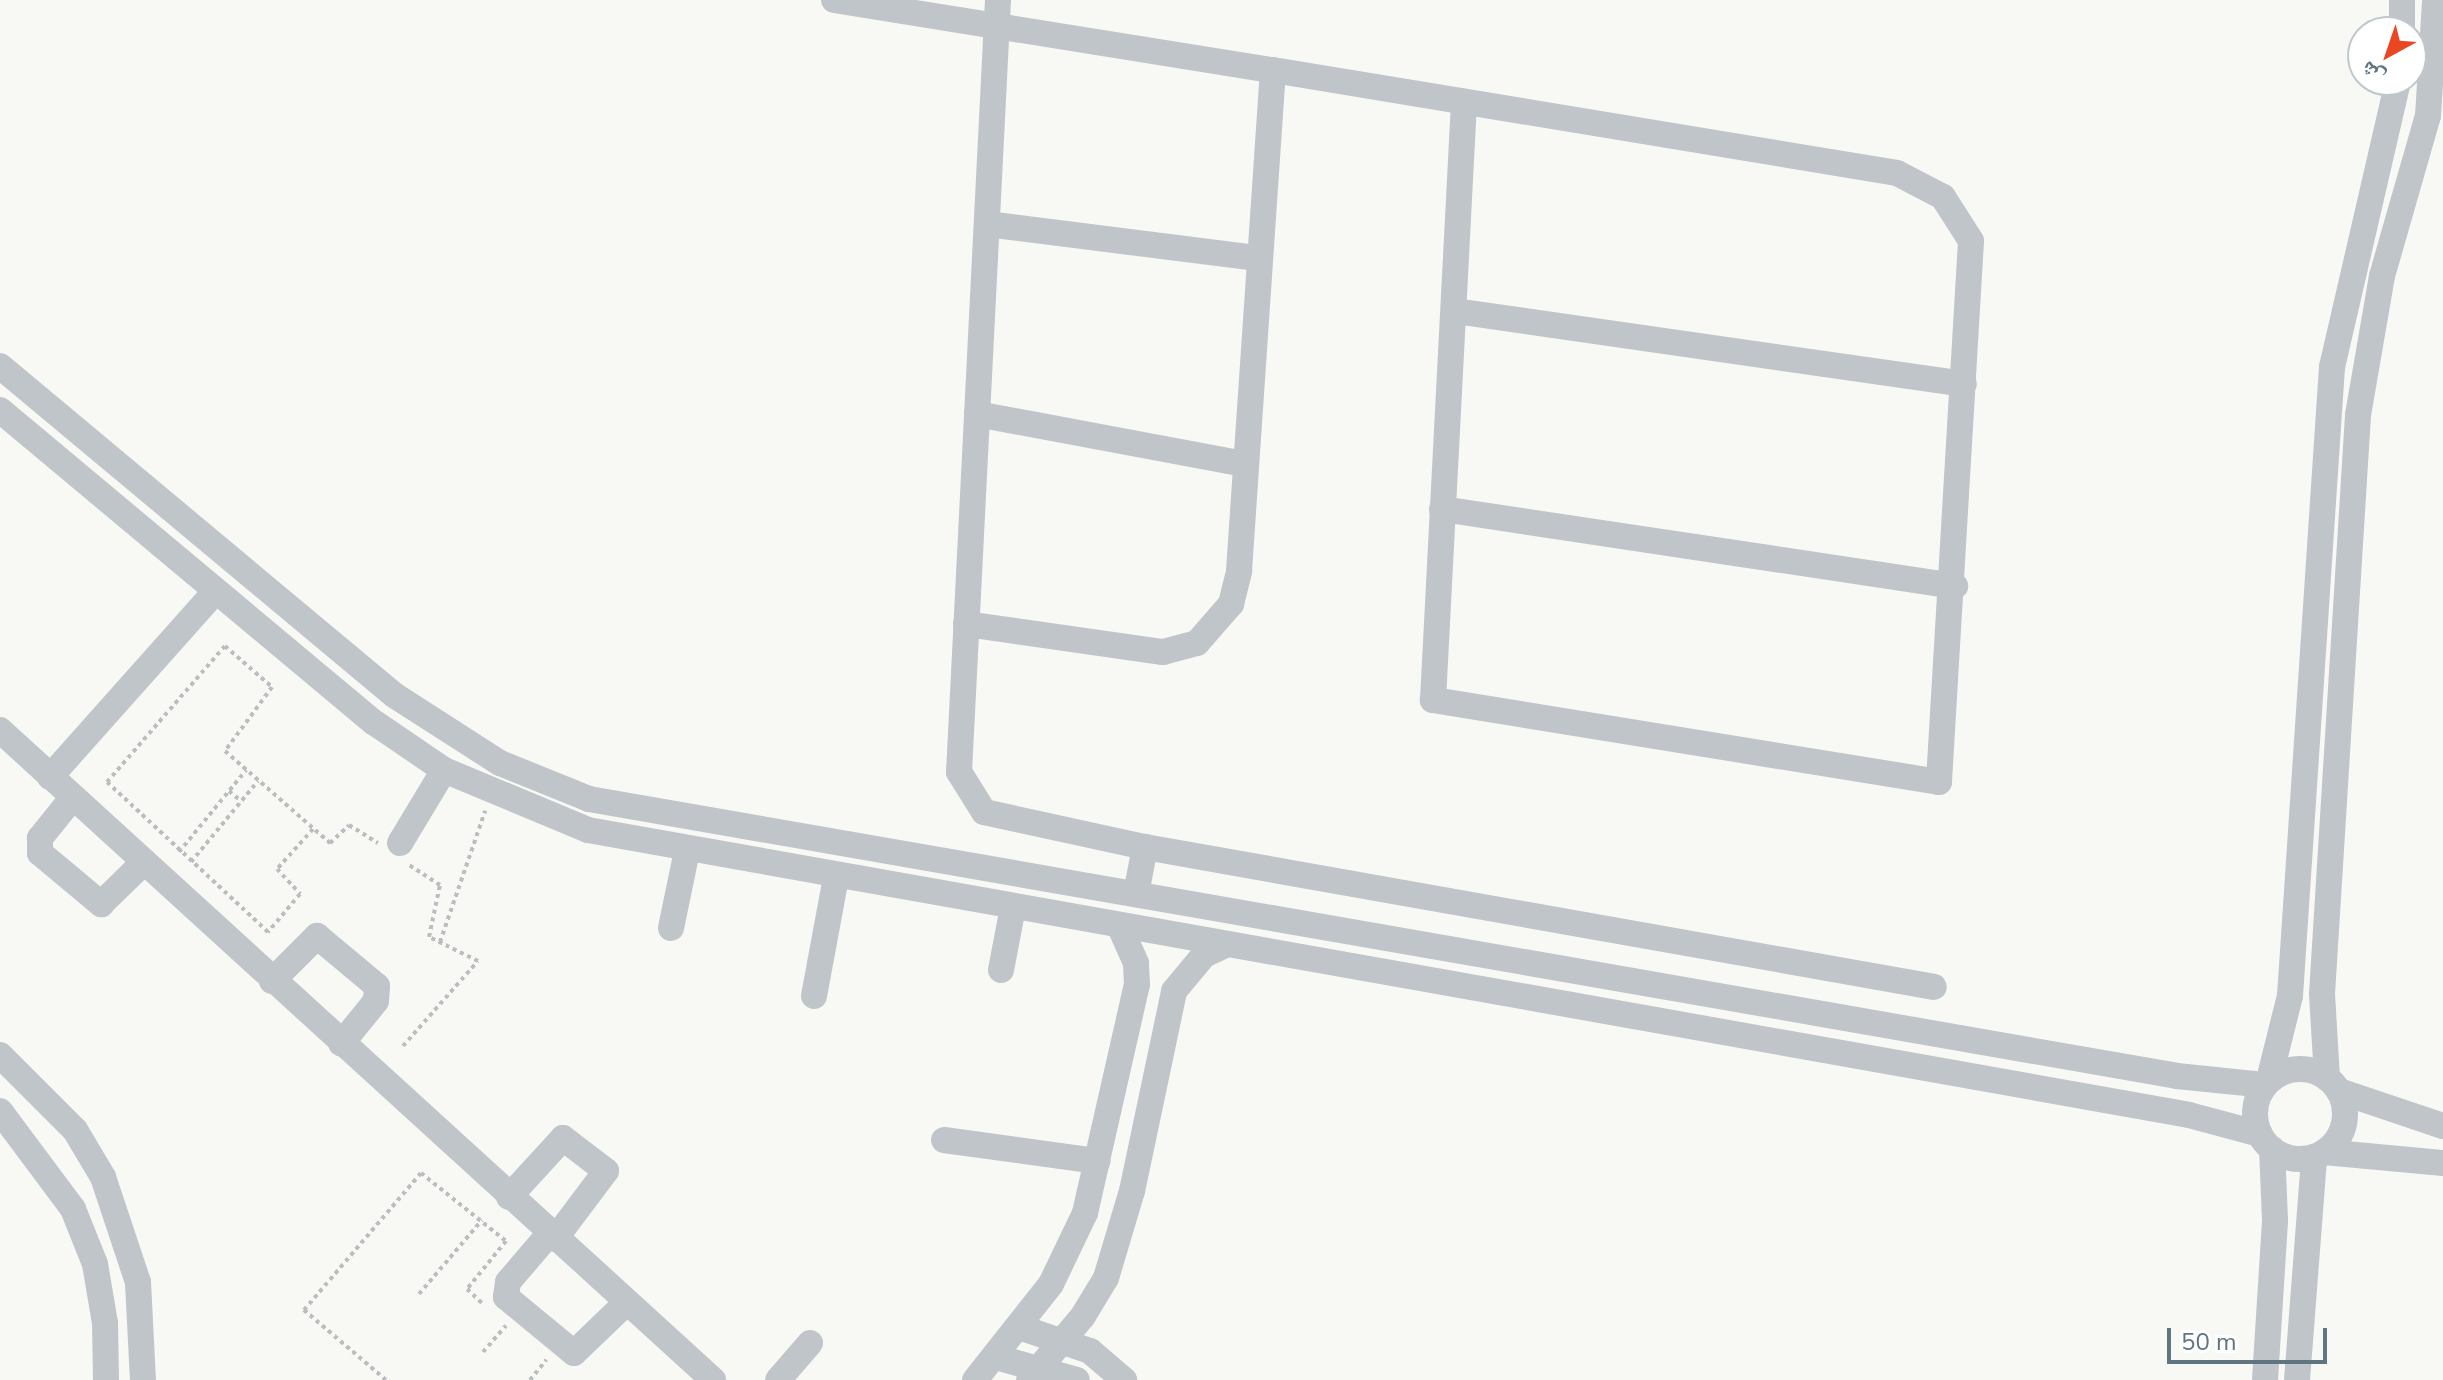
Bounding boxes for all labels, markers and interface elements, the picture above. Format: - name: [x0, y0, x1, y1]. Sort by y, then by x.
- north arrow: [2347, 16, 2427, 96]
- text: ش: [2354, 54, 2391, 92]
- scale bar: [2171, 1312, 2331, 1362]
- text: 50 m: [2181, 1326, 2237, 1358]

